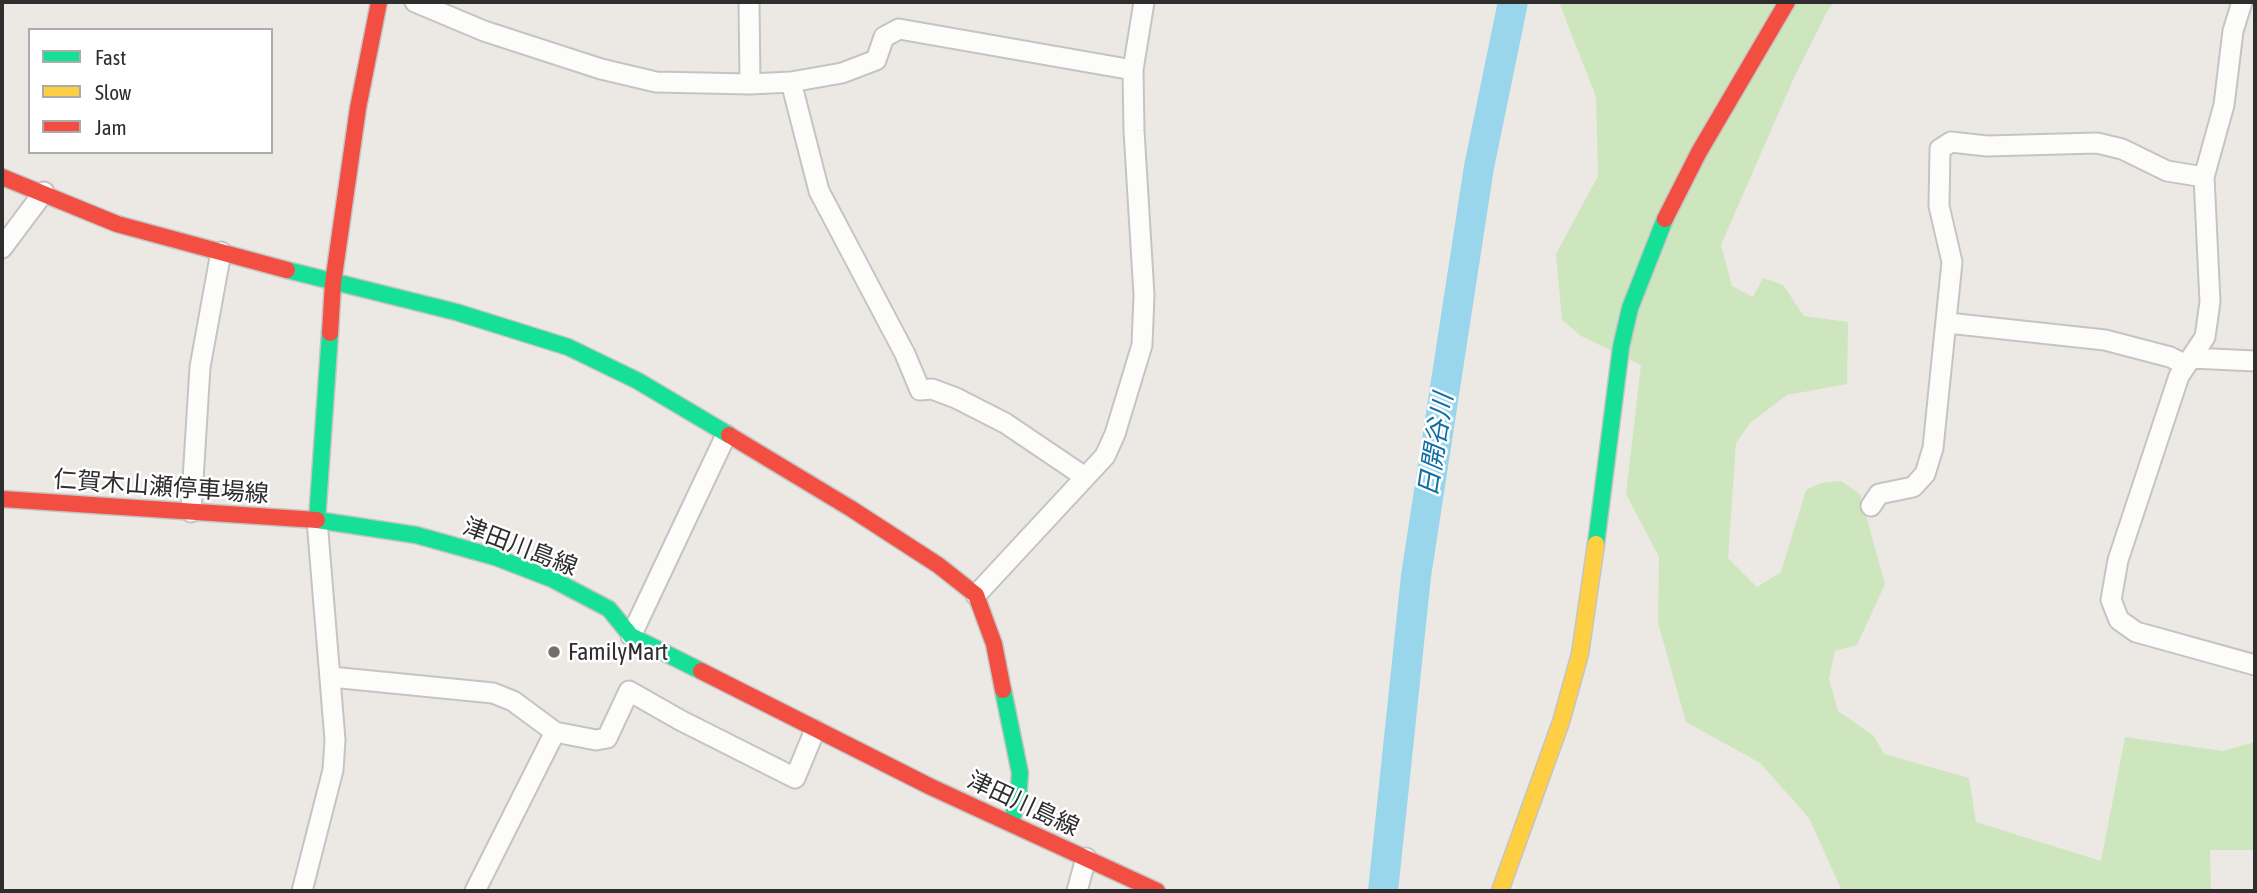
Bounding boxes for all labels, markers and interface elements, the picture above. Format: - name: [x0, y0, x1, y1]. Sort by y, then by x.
- legend: [28, 28, 273, 154]
- text: Fast: [95, 45, 126, 69]
- text: Slow: [95, 80, 131, 104]
- text: Jam: [95, 115, 127, 139]
- water label: 日開谷川: [1412, 391, 1460, 499]
- street label: 仁賀木山瀬停車場線: [52, 465, 270, 509]
- street label: 津田川島線: [459, 512, 581, 582]
- place label: FamilyMart: [568, 638, 668, 666]
- marker: FamilyMart: [546, 644, 562, 660]
- street label: 津田川島線: [963, 766, 1083, 842]

